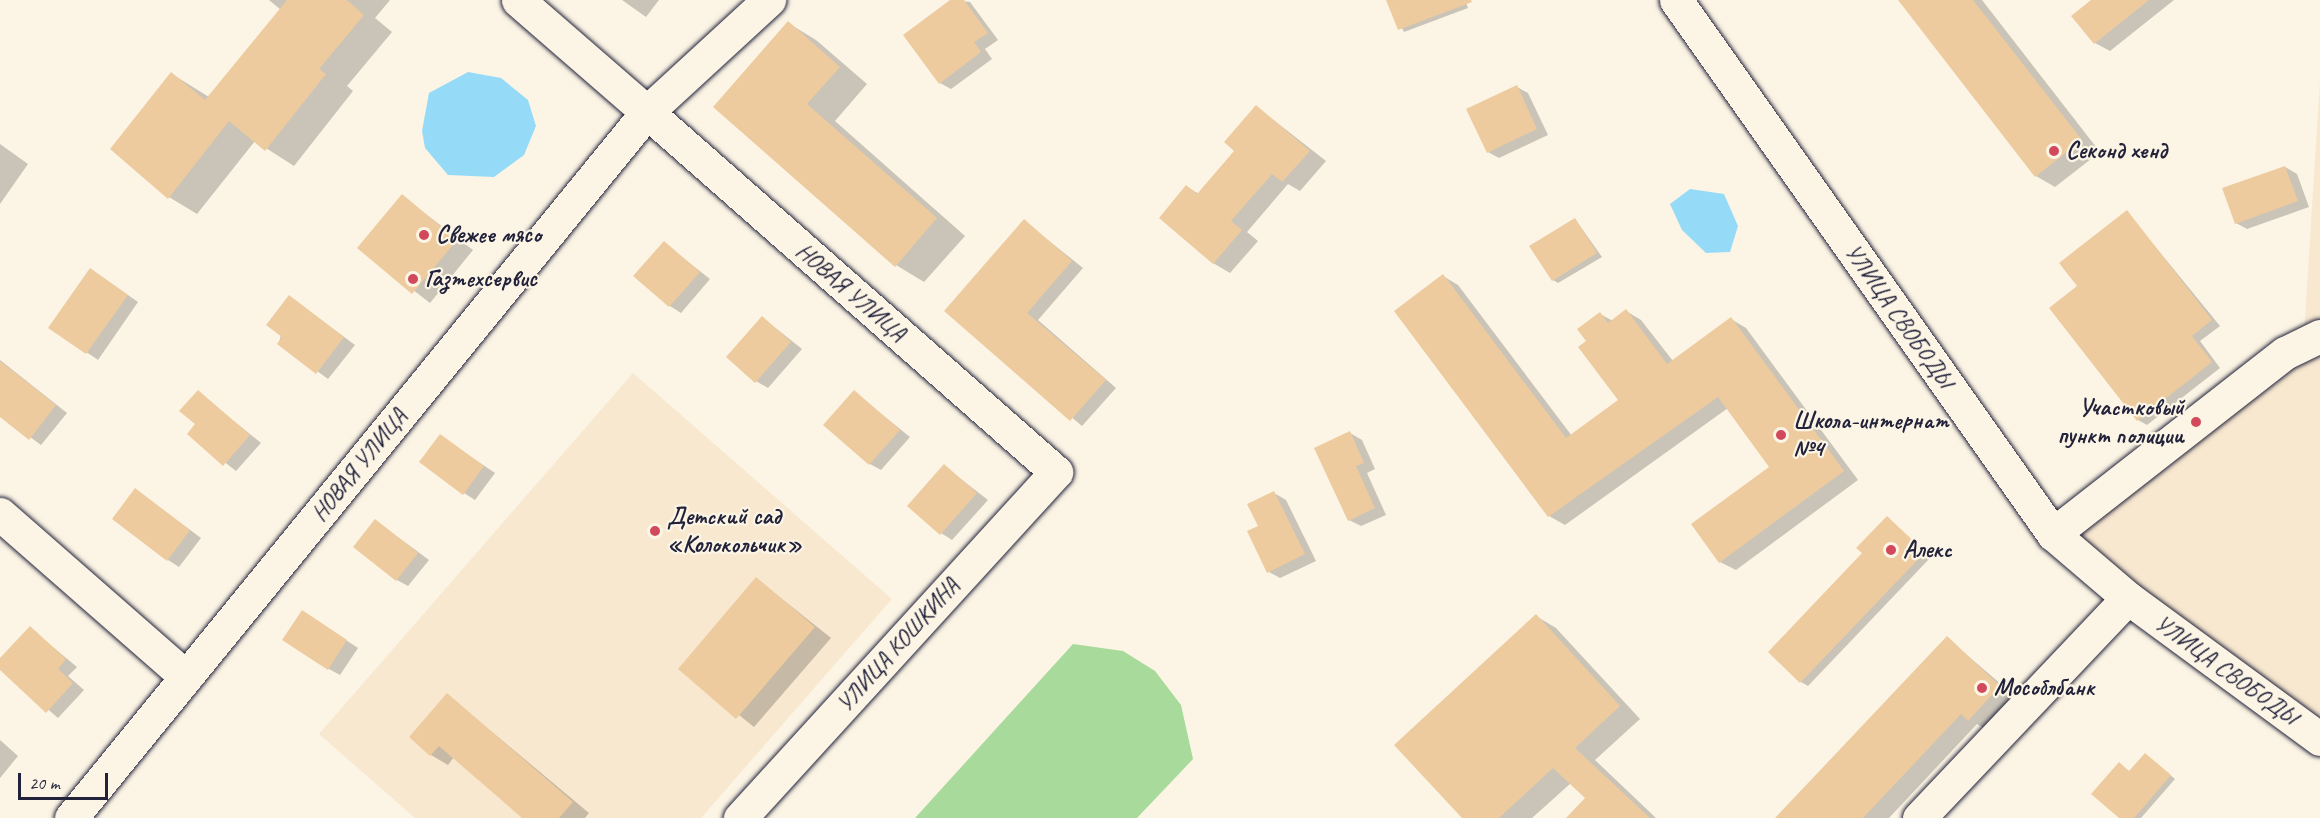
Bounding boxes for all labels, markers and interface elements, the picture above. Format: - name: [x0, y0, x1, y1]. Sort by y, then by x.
- place label: Секонд хенд: [2066, 137, 2166, 165]
- marker: Секонд хенд: [2047, 144, 2061, 158]
- place label: Свежее мясо: [436, 221, 541, 249]
- marker: Свежее мясо: [417, 228, 431, 242]
- street label: НОВАЯ УЛИЦА: [790, 236, 912, 348]
- street label: УЛИЦА СВОБОДЫ: [1839, 239, 1959, 393]
- place label: Газтехсервис: [425, 265, 537, 293]
- marker: Газтехсервис: [406, 272, 420, 286]
- place label: Участковый пункт полиции: [2058, 394, 2184, 450]
- street label: НОВАЯ УЛИЦА: [305, 403, 413, 527]
- place label: Школа-интернат №4: [1793, 407, 1949, 463]
- marker: Участковый пункт полиции: [2189, 415, 2203, 429]
- marker: Школа-интернат №4: [1774, 428, 1788, 442]
- place label: Детский сад «Колокольчик»: [667, 503, 802, 559]
- marker: Детский сад «Колокольчик»: [648, 524, 662, 538]
- place label: Алекс: [1903, 536, 1952, 564]
- marker: Алекс: [1884, 543, 1898, 557]
- street label: УЛИЦА КОШКИНА: [830, 572, 966, 718]
- street label: УЛИЦА СВОБОДЫ: [2150, 609, 2302, 731]
- place label: Мособлбанк: [1994, 674, 2095, 702]
- marker: Мособлбанк: [1975, 681, 1989, 695]
- scale bar: [21, 761, 111, 799]
- text: 20 m: [29, 772, 60, 794]

